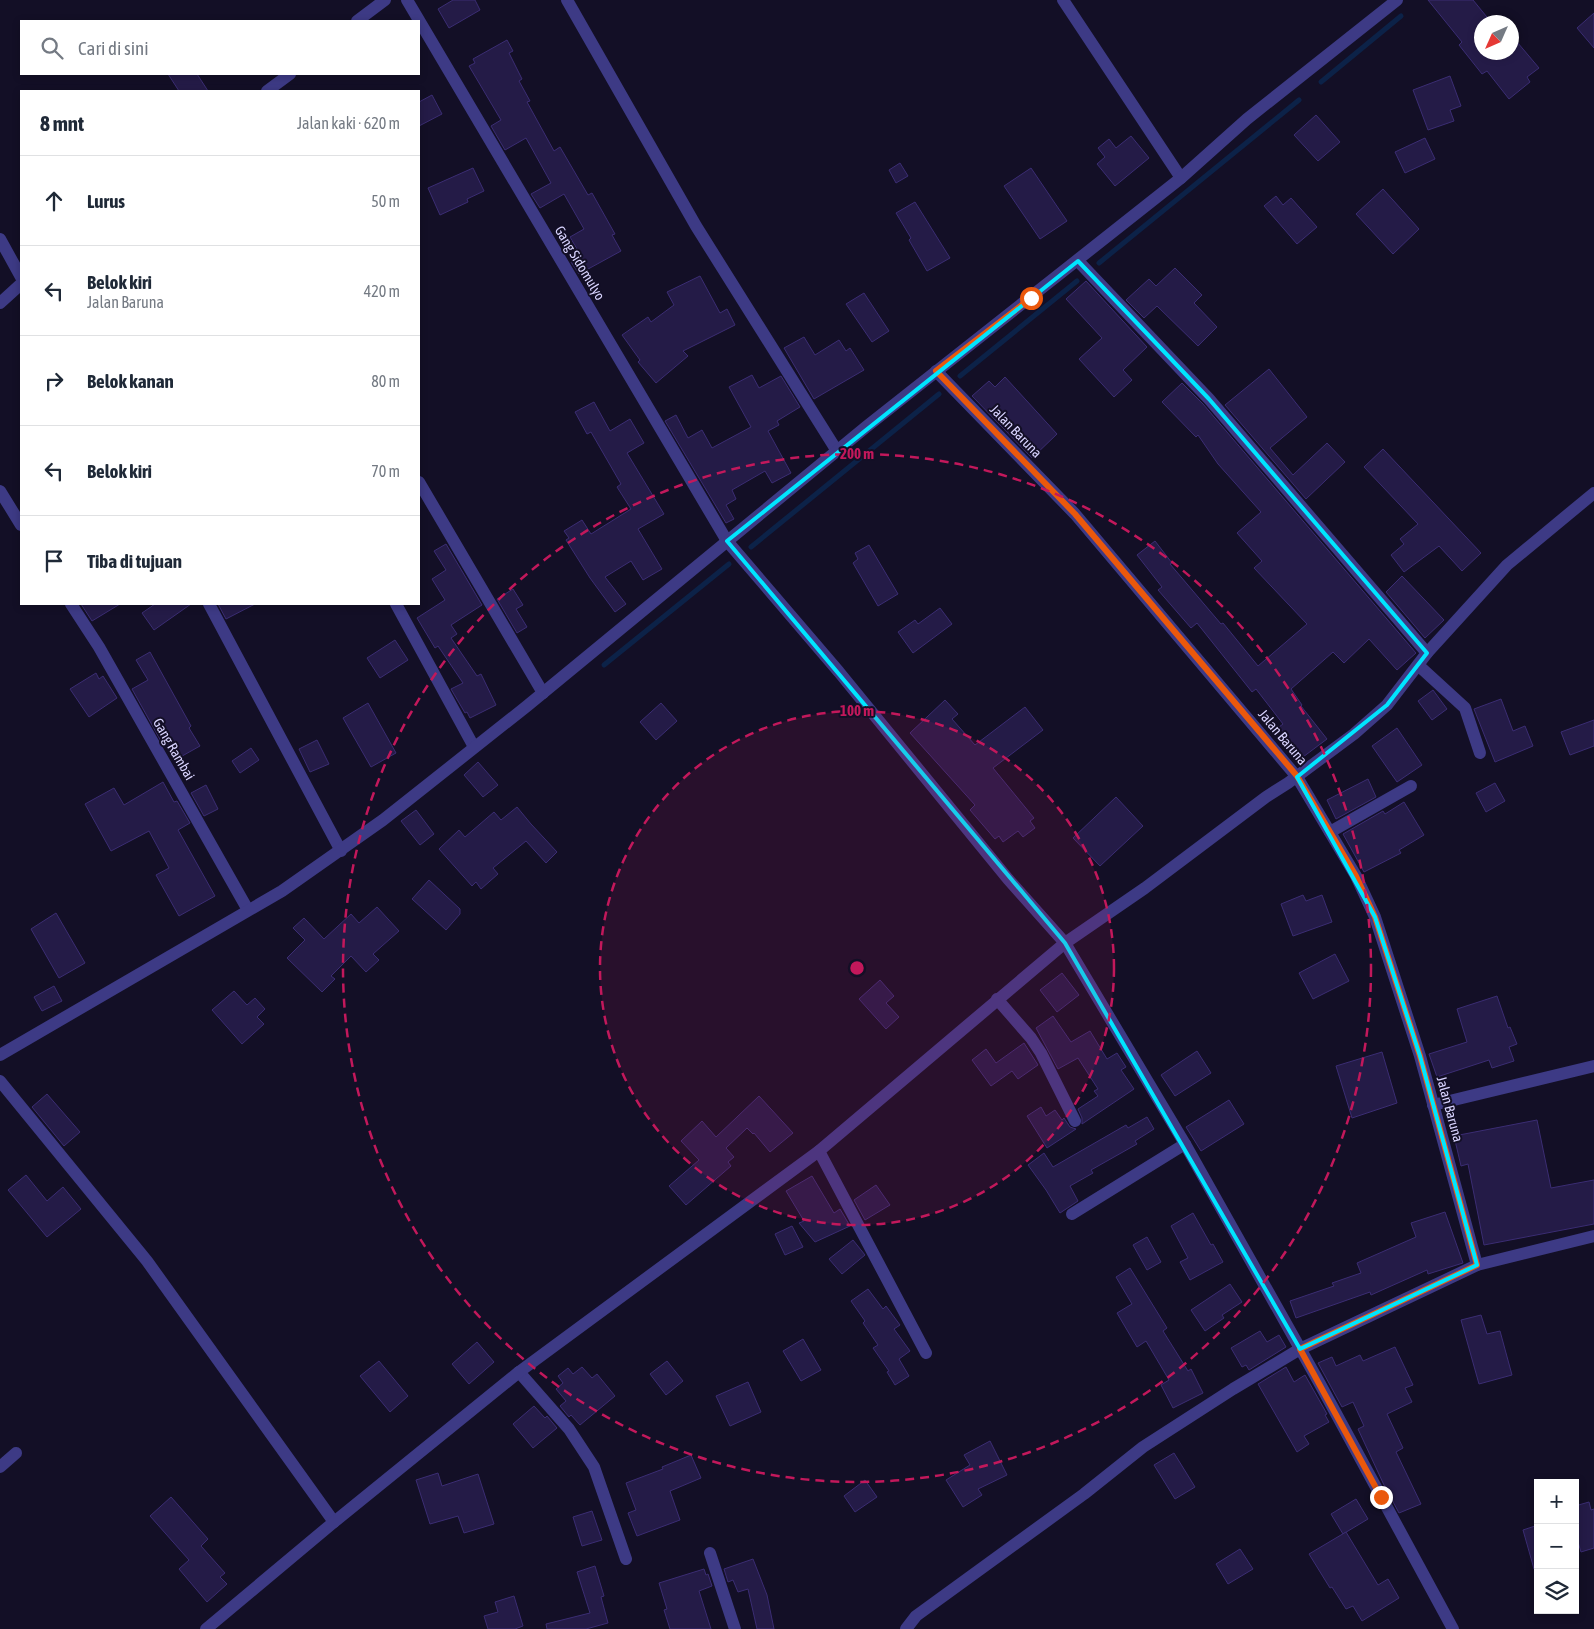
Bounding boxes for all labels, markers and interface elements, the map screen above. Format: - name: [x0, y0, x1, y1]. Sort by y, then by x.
- north arrow: [1474, 15, 1519, 60]
- search box: [20, 20, 420, 75]
- icon: search: [38, 34, 66, 62]
- text: Cari di sini: [78, 37, 149, 59]
- text: 8 mnt: [40, 111, 84, 135]
- text: Jalan kaki · 620 m: [297, 114, 400, 132]
- icon: ahead: [40, 187, 68, 215]
- text: Lurus: [87, 190, 125, 212]
- text: 50 m: [371, 192, 400, 210]
- street label: Gang Sidomulyo: [552, 223, 608, 303]
- text: Belok kiri: [87, 271, 152, 293]
- icon: left: [40, 277, 68, 305]
- text: 420 m: [364, 282, 400, 300]
- route start: [1020, 287, 1043, 310]
- text: Jalan Baruna: [87, 293, 164, 311]
- icon: right: [40, 367, 68, 395]
- text: Belok kanan: [87, 370, 174, 392]
- text: 80 m: [371, 372, 400, 390]
- street label: Jalan Baruna: [987, 401, 1045, 461]
- text: 200 m: [840, 445, 874, 462]
- icon: left: [40, 457, 68, 485]
- text: Belok kiri: [87, 460, 152, 482]
- text: 70 m: [371, 462, 400, 480]
- icon: arrive: [40, 547, 68, 575]
- text: Tiba di tujuan: [87, 550, 182, 572]
- text: 100 m: [840, 702, 874, 719]
- street label: Jalan Baruna: [1255, 706, 1311, 768]
- street label: Gang Rambai: [150, 715, 198, 783]
- centre of rings: [848, 959, 866, 977]
- street label: Jalan Baruna: [1434, 1074, 1466, 1144]
- map controls: [1534, 1479, 1579, 1614]
- button: +: [1534, 1479, 1579, 1524]
- route end: [1370, 1486, 1393, 1509]
- button: −: [1534, 1524, 1579, 1569]
- button: layers: [1534, 1569, 1579, 1614]

